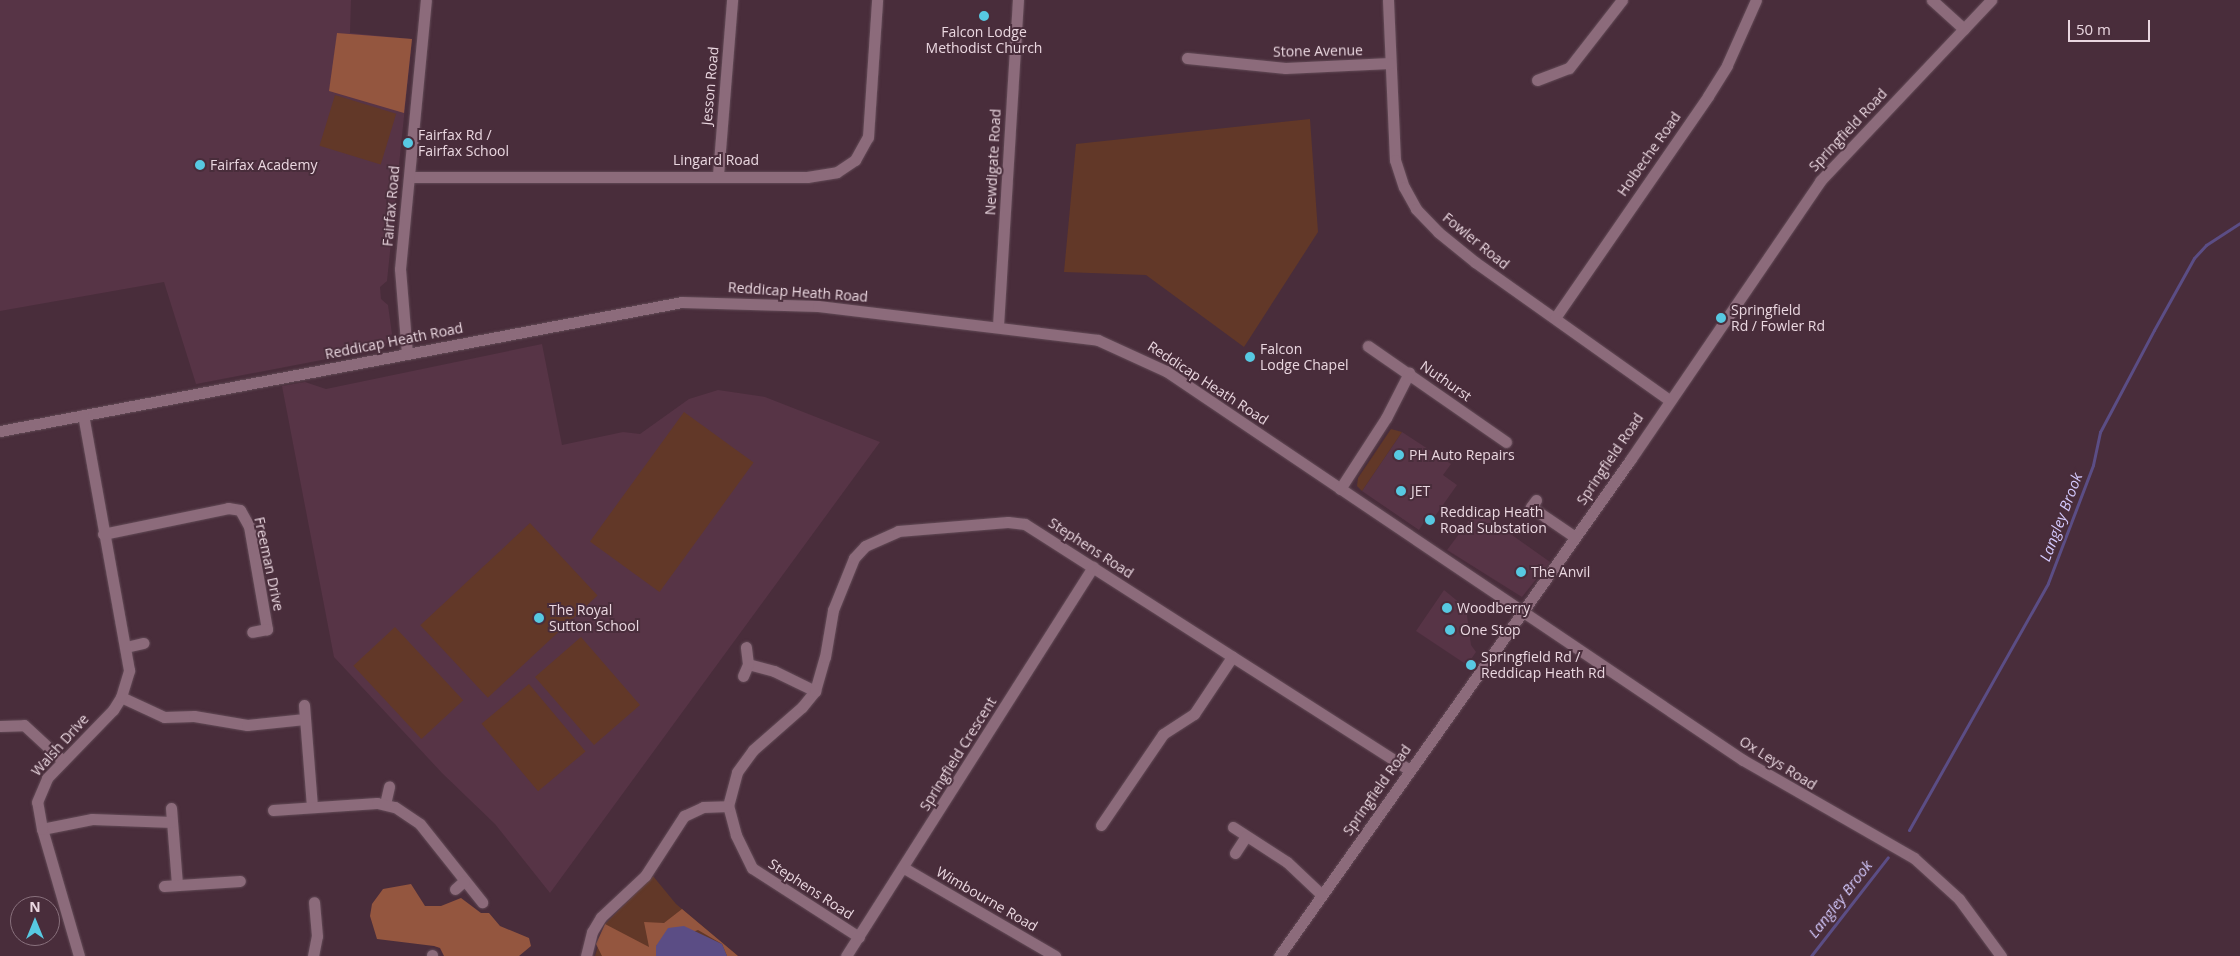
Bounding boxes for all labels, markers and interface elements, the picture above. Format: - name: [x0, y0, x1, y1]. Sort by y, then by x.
- marker: Falcon Lodge Methodist Church: [978, 10, 990, 22]
- scale bar: [2070, 10, 2152, 42]
- text: 50 m: [2076, 19, 2111, 39]
- place label: Falcon Lodge Methodist Church: [926, 24, 1042, 56]
- street label: Stone Avenue: [1273, 42, 1363, 60]
- street label: Jesson Road: [698, 46, 722, 126]
- street label: Springfield Road: [1805, 85, 1891, 175]
- street label: Newdigate Road: [982, 108, 1004, 216]
- street label: Holbeche Road: [1614, 109, 1684, 199]
- place label: Fairfax Rd / Fairfax School: [418, 127, 509, 160]
- marker: Fairfax Rd / Fairfax School: [402, 137, 414, 149]
- street label: Lingard Road: [673, 152, 759, 168]
- place label: Fairfax Academy: [210, 157, 317, 173]
- marker: Fairfax Academy: [194, 159, 206, 171]
- street label: Fairfax Road: [379, 165, 403, 247]
- street label: Fowler Road: [1439, 209, 1513, 273]
- street label: Reddicap Heath Road: [727, 279, 869, 305]
- place label: Springfield Rd / Fowler Rd: [1731, 302, 1825, 334]
- marker: Springfield Rd / Fowler Rd: [1715, 312, 1727, 324]
- street label: Reddicap Heath Road: [323, 319, 465, 363]
- street label: Reddicap Heath Road: [1145, 338, 1271, 428]
- place label: Falcon Lodge Chapel: [1260, 341, 1349, 374]
- marker: Falcon Lodge Chapel: [1244, 351, 1256, 363]
- street label: Nuthurst: [1417, 357, 1475, 405]
- street label: Springfield Road: [1573, 410, 1647, 508]
- place label: PH Auto Repairs: [1409, 447, 1515, 463]
- marker: PH Auto Repairs: [1393, 449, 1405, 461]
- water label: Langley Brook: [2036, 470, 2086, 564]
- place label: JET: [1411, 483, 1430, 499]
- marker: JET: [1395, 485, 1407, 497]
- place label: Reddicap Heath Road Substation: [1440, 504, 1547, 536]
- street label: Stephens Road: [1045, 514, 1137, 582]
- marker: Reddicap Heath Road Substation: [1424, 514, 1436, 526]
- street label: Freeman Drive: [251, 515, 287, 613]
- place label: The Anvil: [1531, 564, 1590, 580]
- marker: The Anvil: [1515, 566, 1527, 578]
- place label: Woodberry: [1457, 600, 1530, 616]
- place label: The Royal Sutton School: [549, 602, 639, 634]
- marker: Woodberry: [1441, 602, 1453, 614]
- marker: The Royal Sutton School: [533, 612, 545, 624]
- place label: One Stop: [1460, 622, 1521, 638]
- marker: One Stop: [1444, 624, 1456, 636]
- place label: Springfield Rd / Reddicap Heath Rd: [1481, 649, 1605, 682]
- marker: Springfield Rd / Reddicap Heath Rd: [1465, 659, 1477, 671]
- street label: Springfield Crescent: [916, 694, 1000, 814]
- street label: Walsh Drive: [28, 711, 92, 779]
- street label: Ox Leys Road: [1736, 733, 1820, 793]
- street label: Springfield Road: [1339, 741, 1415, 839]
- street label: Stephens Road: [765, 855, 857, 923]
- water label: Langley Brook: [1804, 857, 1876, 941]
- street label: Wimbourne Road: [933, 863, 1041, 935]
- north arrow: [10, 896, 60, 946]
- text: N: [29, 897, 41, 916]

